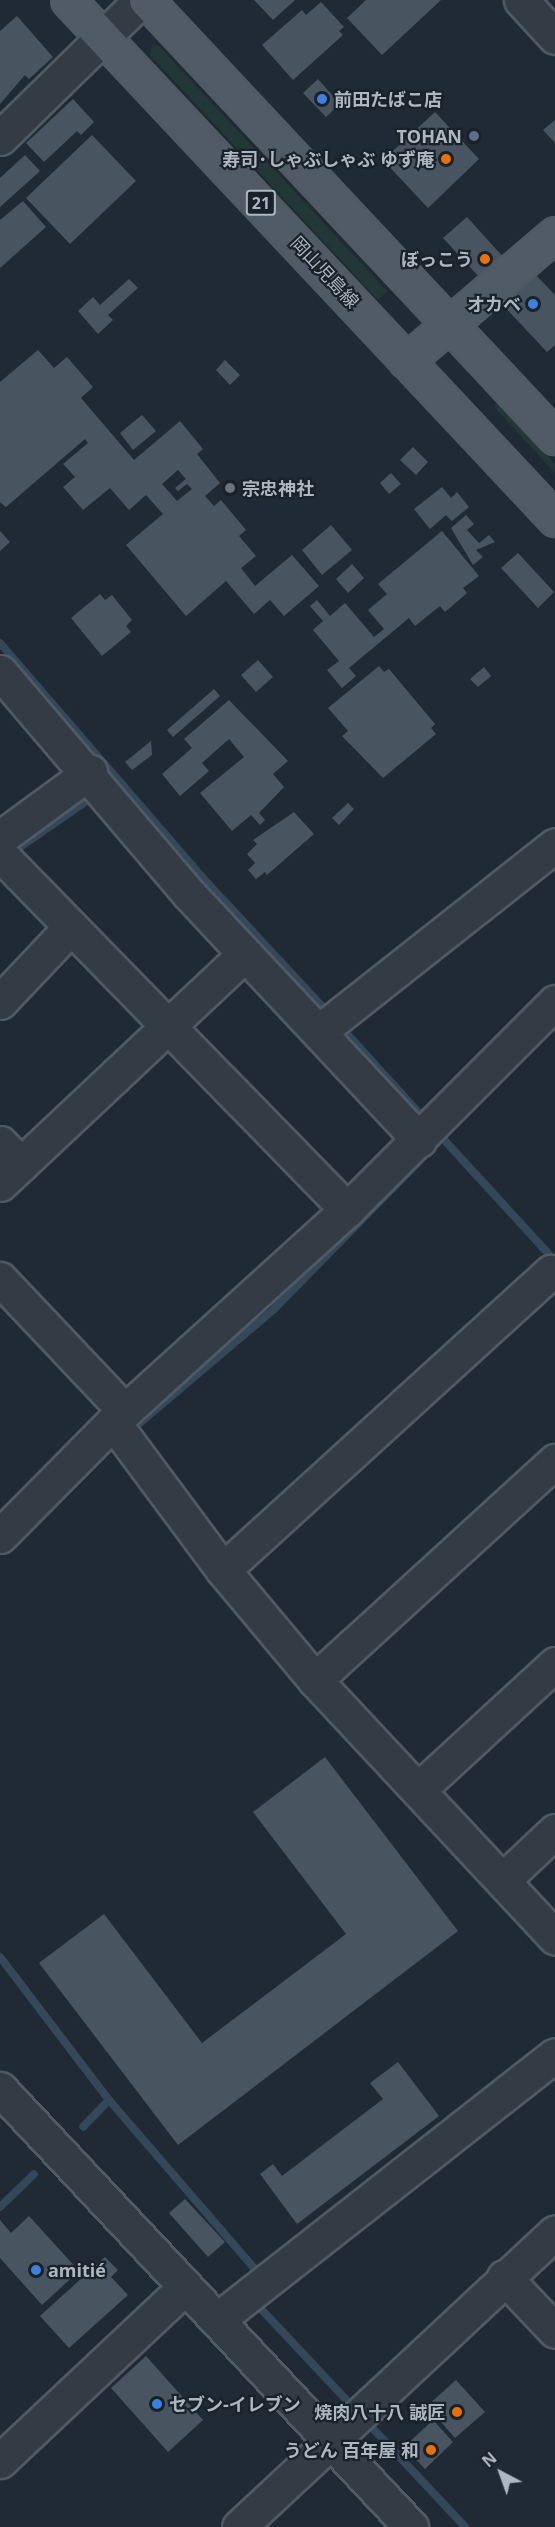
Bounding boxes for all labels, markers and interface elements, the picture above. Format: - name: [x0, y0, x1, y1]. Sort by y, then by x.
- place label: 前田たばこ店: [334, 88, 442, 110]
- marker: 前田たばこ店: [315, 92, 329, 106]
- place label: TOHAN: [396, 125, 462, 147]
- marker: TOHAN: [467, 129, 481, 143]
- place label: 寿司･しゃぶしゃぶ ゆず庵: [222, 148, 434, 170]
- marker: 寿司･しゃぶしゃぶ ゆず庵: [439, 152, 453, 166]
- road number: 21: [244, 190, 278, 216]
- street label: 岡山児島線: [286, 232, 364, 312]
- place label: ぼっこう: [401, 248, 473, 270]
- marker: ぼっこう: [478, 252, 492, 266]
- place label: オカベ: [467, 293, 521, 315]
- marker: オカベ: [526, 297, 540, 311]
- place label: 宗忠神社: [242, 477, 314, 499]
- marker: 宗忠神社: [223, 481, 237, 495]
- place label: amitié: [48, 2259, 106, 2281]
- marker: amitié: [29, 2263, 43, 2277]
- place label: セブン-イレブン: [169, 2393, 301, 2415]
- marker: セブン-イレブン: [150, 2397, 164, 2411]
- place label: 焼肉八十八 誠匠: [314, 2401, 445, 2423]
- marker: 焼肉八十八 誠匠: [450, 2405, 464, 2419]
- place label: うどん 百年屋 和: [284, 2439, 419, 2461]
- marker: うどん 百年屋 和: [424, 2443, 438, 2457]
- north arrow: [471, 2443, 531, 2503]
- text: N: [477, 2447, 501, 2472]

